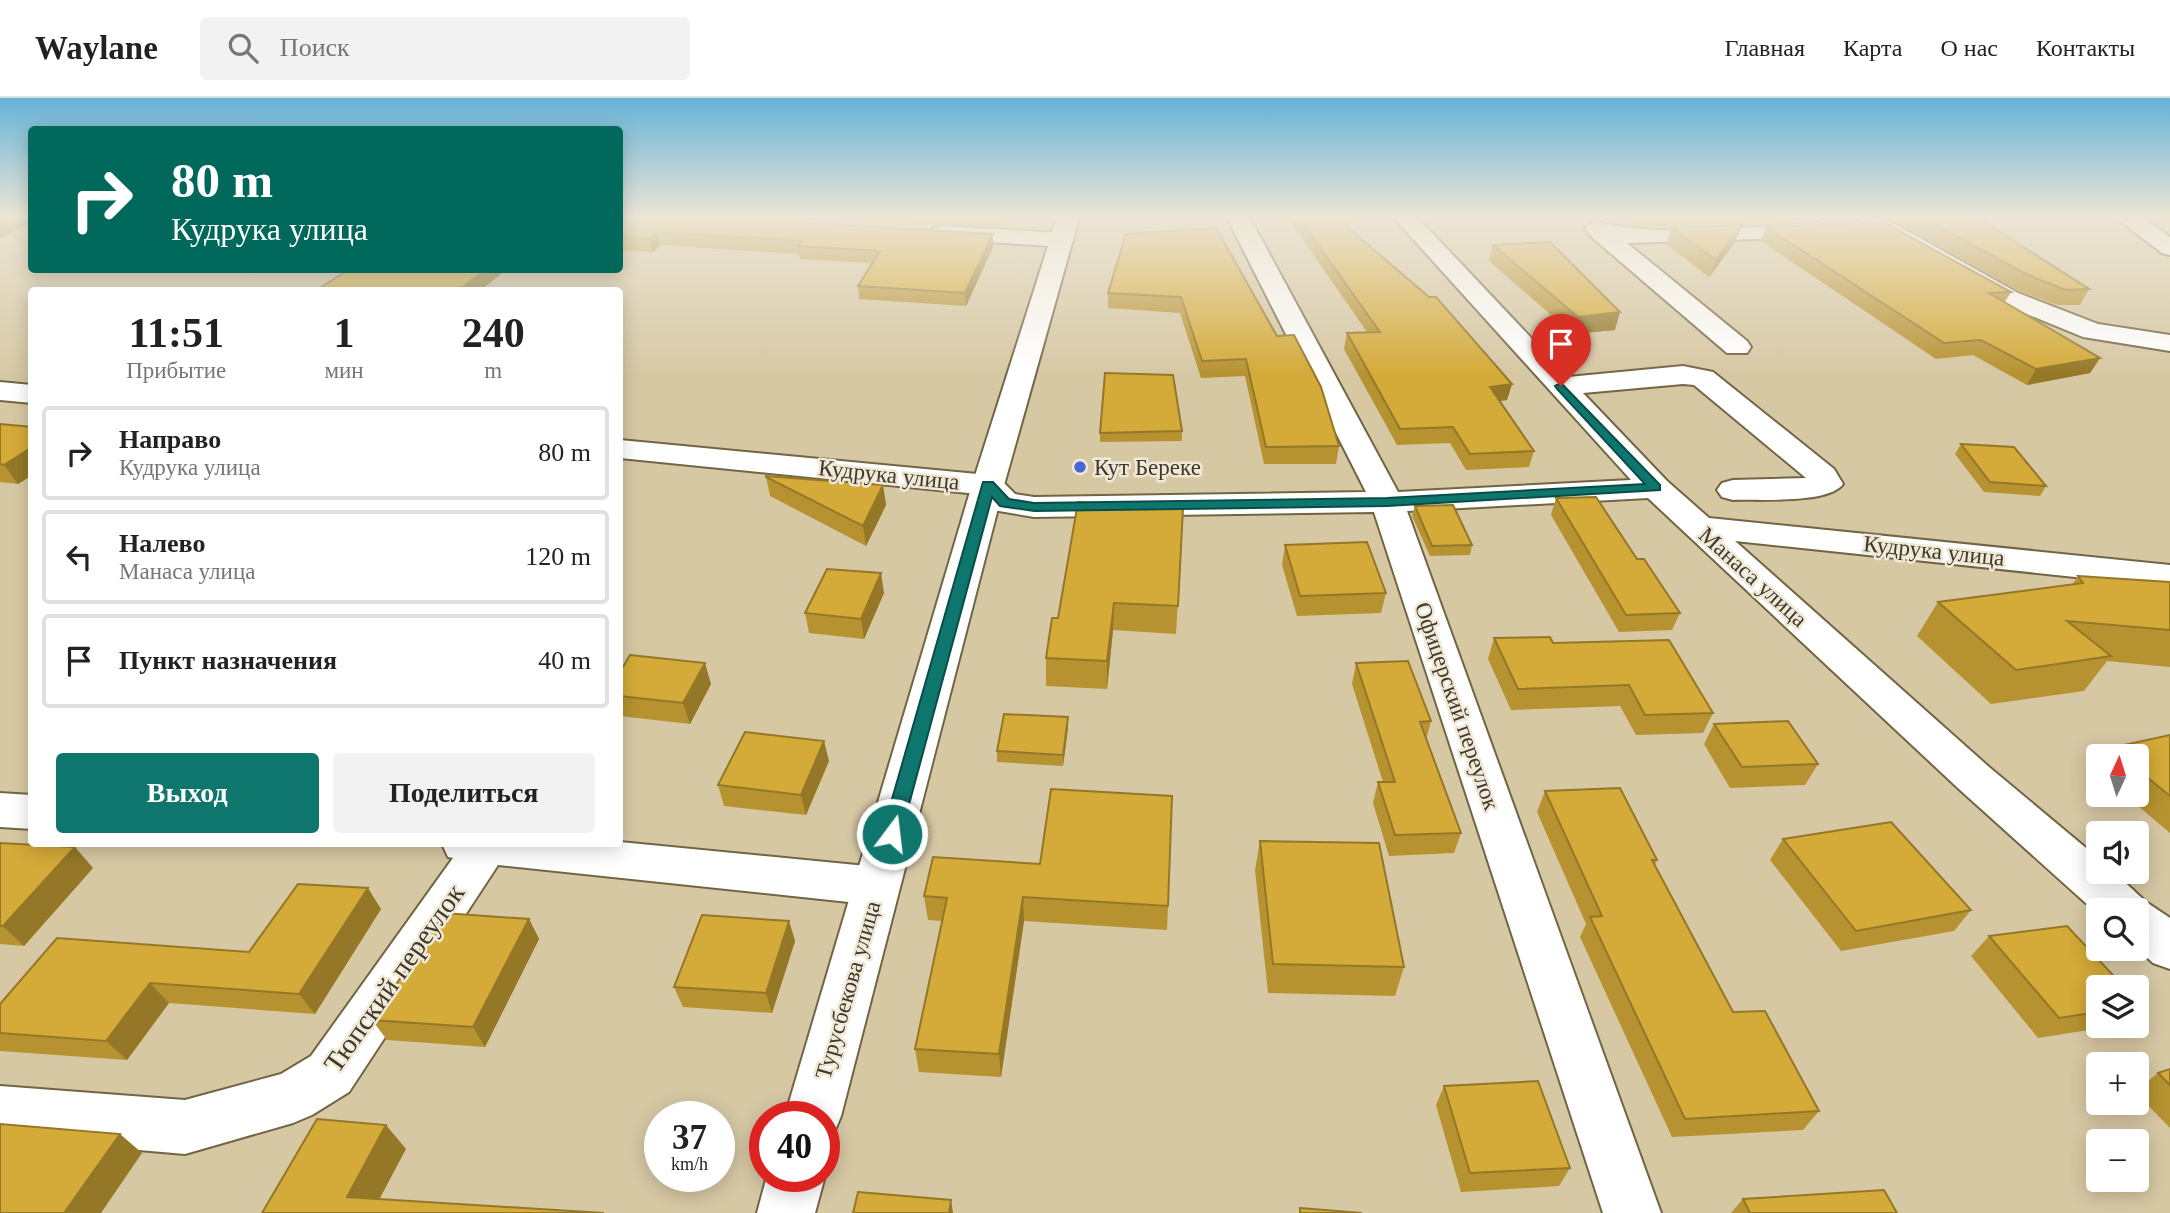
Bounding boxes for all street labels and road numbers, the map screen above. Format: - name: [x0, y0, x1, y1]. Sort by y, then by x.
- street label: Кудрука улица: [817, 455, 961, 495]
- street label: Манаса улица: [1694, 522, 1812, 632]
- street label: Кудрука улица: [1862, 531, 2006, 571]
- street label: Офицерский переулок: [1410, 599, 1505, 814]
- street label: Тюпский переулок: [318, 878, 471, 1078]
- street label: Турусбекова улица: [811, 898, 885, 1082]

